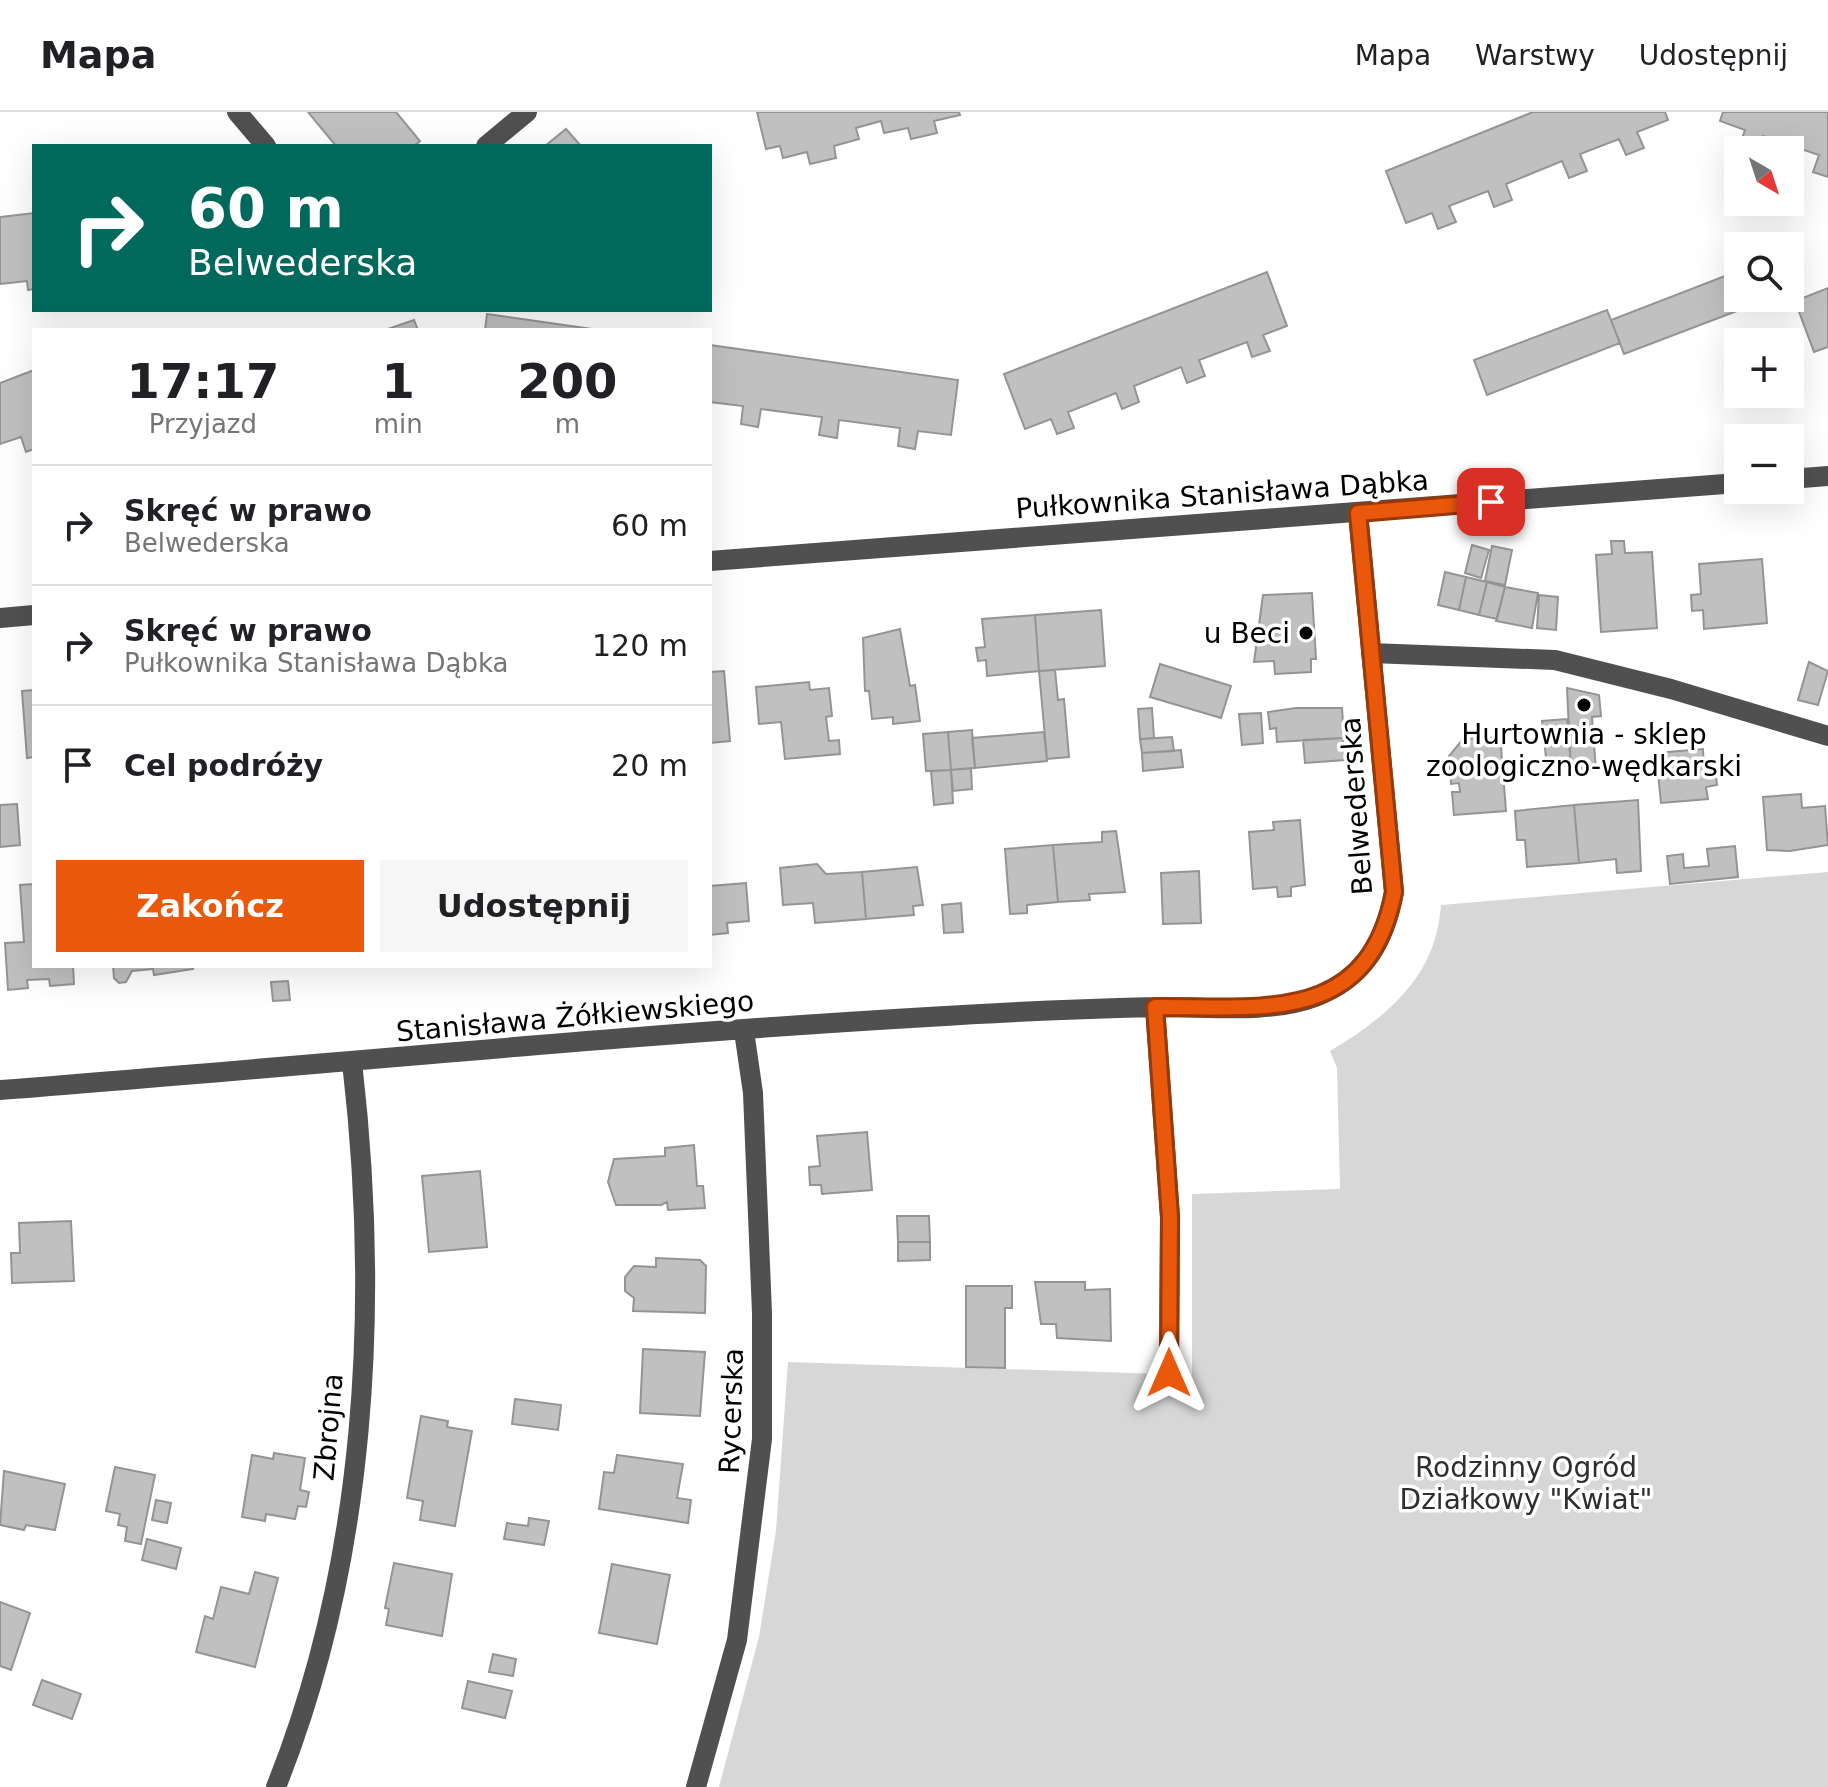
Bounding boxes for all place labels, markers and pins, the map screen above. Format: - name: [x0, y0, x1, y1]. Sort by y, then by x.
- pin: [1457, 468, 1525, 536]
- place label: u Beci: [1204, 617, 1290, 650]
- marker: u Beci: [1297, 624, 1315, 642]
- marker: Hurtownia - sklep zoologiczno-wędkarski: [1575, 696, 1593, 714]
- place label: Hurtownia - sklep zoologiczno-wędkarski: [1426, 718, 1742, 783]

